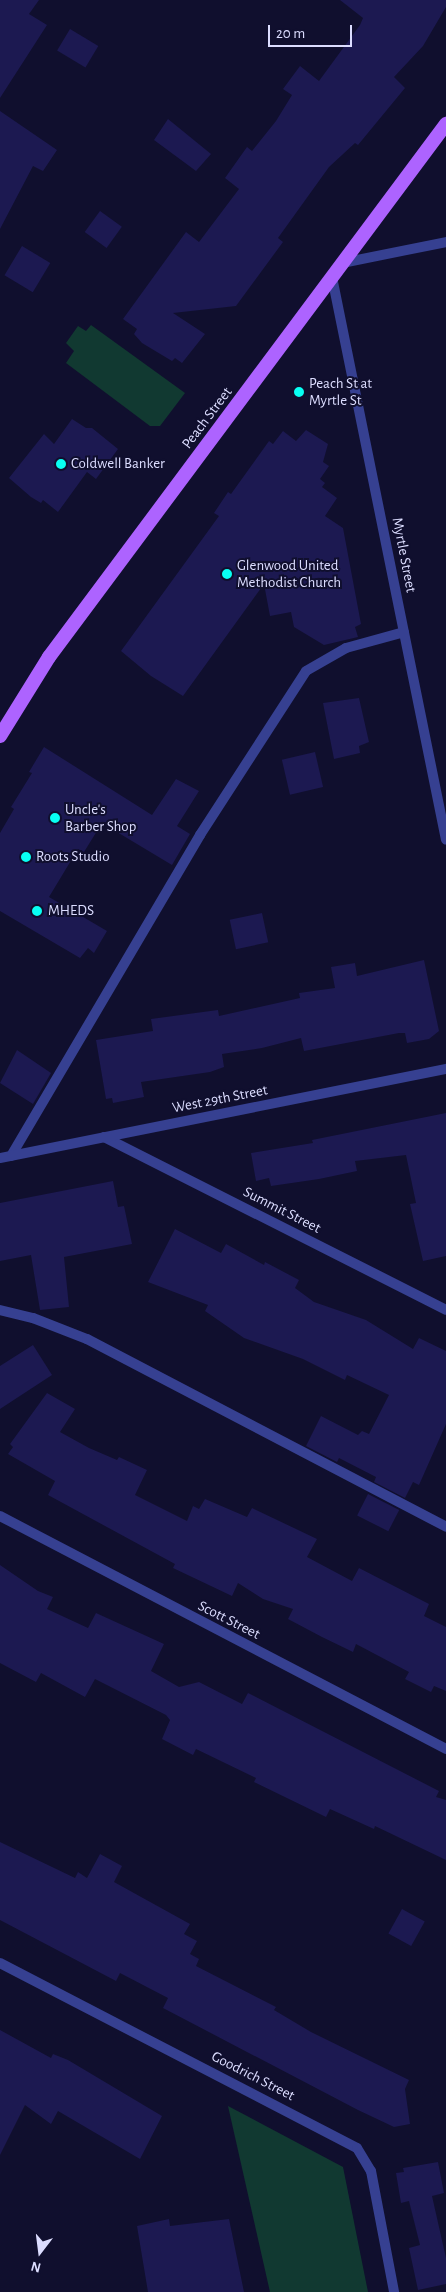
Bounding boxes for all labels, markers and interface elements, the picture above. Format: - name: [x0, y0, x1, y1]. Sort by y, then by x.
- scale bar: [271, 15, 355, 47]
- text: 20 m: [276, 26, 305, 41]
- place label: Peach St at Myrtle St: [309, 374, 372, 409]
- street label: Peach Street: [178, 384, 236, 452]
- marker: Peach St at Myrtle St: [293, 386, 305, 398]
- place label: Coldwell Banker: [71, 455, 165, 473]
- marker: Coldwell Banker: [55, 458, 67, 470]
- street label: Myrtle Street: [388, 516, 420, 594]
- place label: Glenwood United Methodist Church: [237, 556, 341, 591]
- marker: Glenwood United Methodist Church: [221, 568, 233, 580]
- place label: Uncle's Barber Shop: [65, 800, 136, 835]
- marker: Uncle's Barber Shop: [49, 812, 61, 824]
- place label: Roots Studio: [36, 848, 110, 866]
- marker: Roots Studio: [20, 851, 32, 863]
- place label: MHEDS: [48, 902, 94, 920]
- marker: MHEDS: [30, 904, 44, 918]
- street label: West 29th Street: [171, 1081, 269, 1117]
- street label: Summit Street: [240, 1183, 324, 1237]
- street label: Scott Street: [195, 1597, 263, 1643]
- street label: Goodrich Street: [208, 2047, 298, 2105]
- north arrow: [15, 2227, 65, 2277]
- text: N: [30, 2258, 43, 2275]

